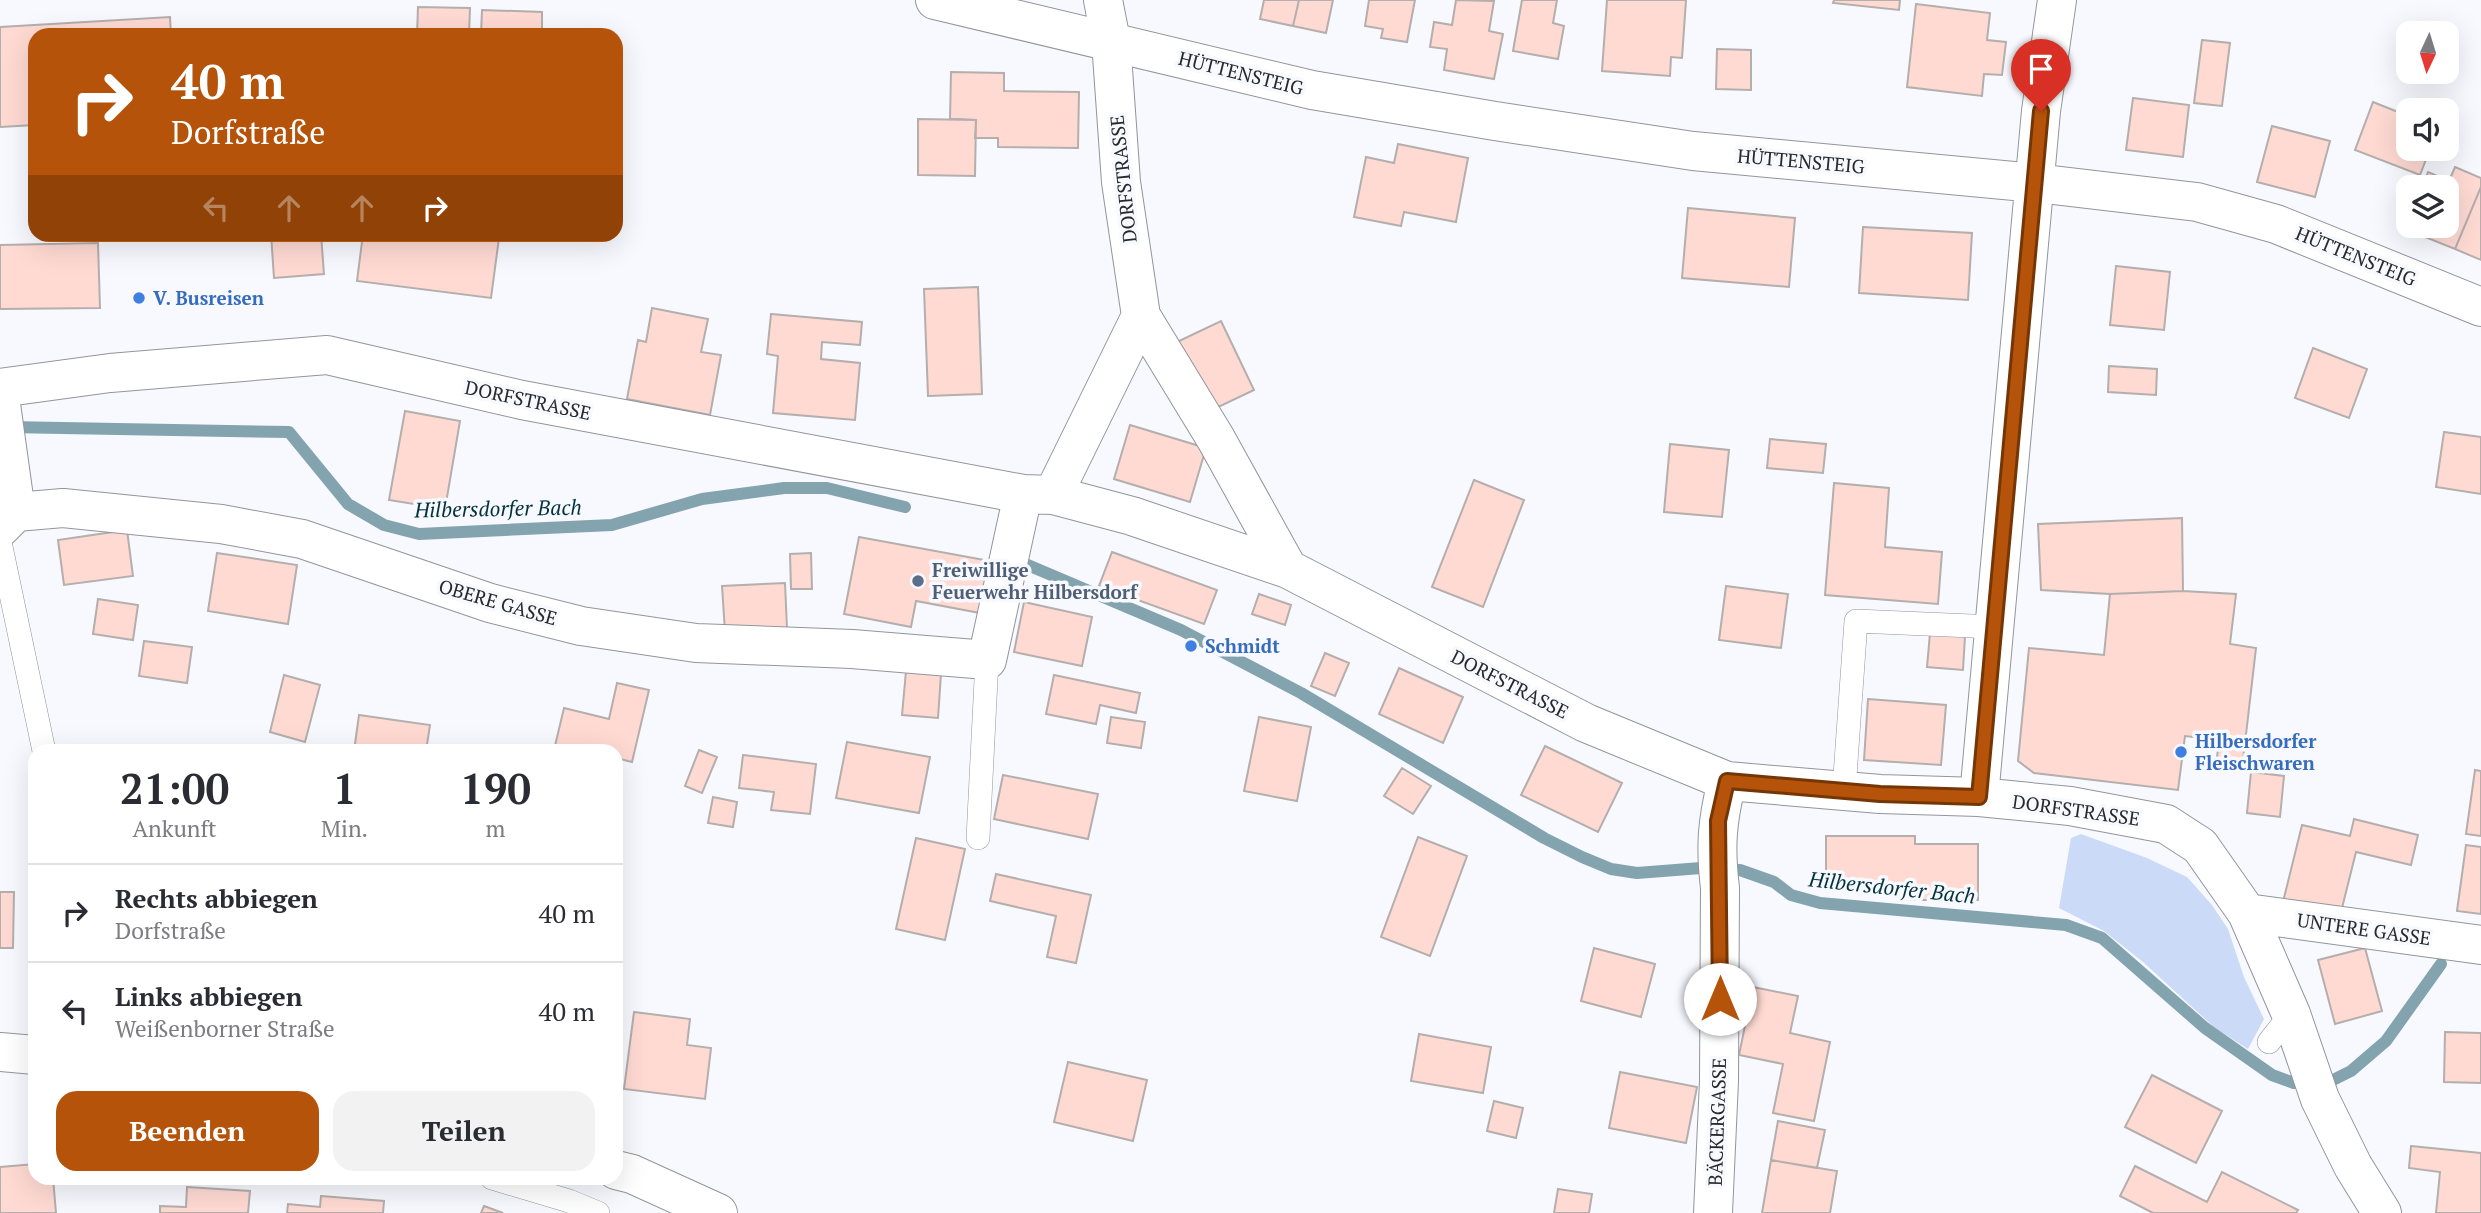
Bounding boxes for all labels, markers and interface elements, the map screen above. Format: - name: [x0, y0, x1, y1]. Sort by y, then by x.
- north arrow: [2396, 21, 2459, 84]
- map controls: [2396, 21, 2459, 238]
- pin: [2011, 39, 2071, 111]
- street label: HÜTTENSTEIG: [1176, 45, 1306, 100]
- text: 40 m: [171, 48, 285, 113]
- icon: arrive: [2022, 50, 2060, 88]
- icon: right: [56, 56, 147, 147]
- button: sound: [2396, 98, 2459, 161]
- text: Dorfstraße: [171, 111, 325, 153]
- street label: DORFSTRASSE: [1103, 114, 1142, 244]
- street label: HÜTTENSTEIG: [1736, 142, 1866, 179]
- button: layers: [2396, 175, 2459, 238]
- icon: left: [197, 189, 235, 227]
- icon: ahead: [270, 189, 308, 227]
- icon: ahead: [343, 189, 381, 227]
- icon: right: [416, 189, 454, 227]
- street label: HÜTTENSTEIG: [2292, 220, 2420, 291]
- place label: V. Busreisen: [153, 285, 265, 310]
- marker: V. Busreisen: [131, 290, 147, 306]
- street label: DORFSTRASSE: [463, 374, 594, 425]
- water label: Hilbersdorfer Bach: [413, 493, 582, 523]
- place label: Freiwillige Feuerwehr Hilbersdorf: [932, 557, 1139, 604]
- street label: OBERE GASSE: [436, 573, 560, 630]
- marker: Freiwillige Feuerwehr Hilbersdorf: [910, 573, 926, 589]
- place label: Schmidt: [1205, 633, 1280, 658]
- marker: Schmidt: [1183, 638, 1199, 654]
- street label: DORFSTRASSE: [1447, 643, 1573, 724]
- place label: Hilbersdorfer Fleischwaren: [2195, 728, 2317, 775]
- marker: Hilbersdorfer Fleischwaren: [2173, 744, 2189, 760]
- text: 21:00: [120, 760, 229, 816]
- text: 1: [333, 760, 356, 816]
- text: 190: [460, 760, 531, 816]
- street label: DORFSTRASSE: [2011, 788, 2141, 831]
- text: Ankunft: [132, 813, 217, 844]
- text: Min.: [321, 813, 368, 844]
- text: m: [486, 813, 505, 844]
- water label: Hilbersdorfer Bach: [1806, 864, 1977, 910]
- text: Rechts abbiegen: [115, 881, 318, 915]
- icon: right: [56, 894, 94, 932]
- text: 40 m: [539, 896, 595, 930]
- street label: UNTERE GASSE: [2296, 907, 2433, 950]
- text: Dorfstraße: [115, 915, 226, 946]
- position arrow: [1683, 962, 1757, 1036]
- text: Links abbiegen: [115, 979, 303, 1013]
- icon: left: [56, 992, 94, 1030]
- text: 40 m: [539, 994, 595, 1028]
- text: Weißenborner Straße: [115, 1013, 335, 1044]
- street label: BÄCKERGASSE: [1702, 1057, 1731, 1186]
- button: Beenden: [56, 1091, 319, 1171]
- button: Teilen: [333, 1091, 595, 1171]

